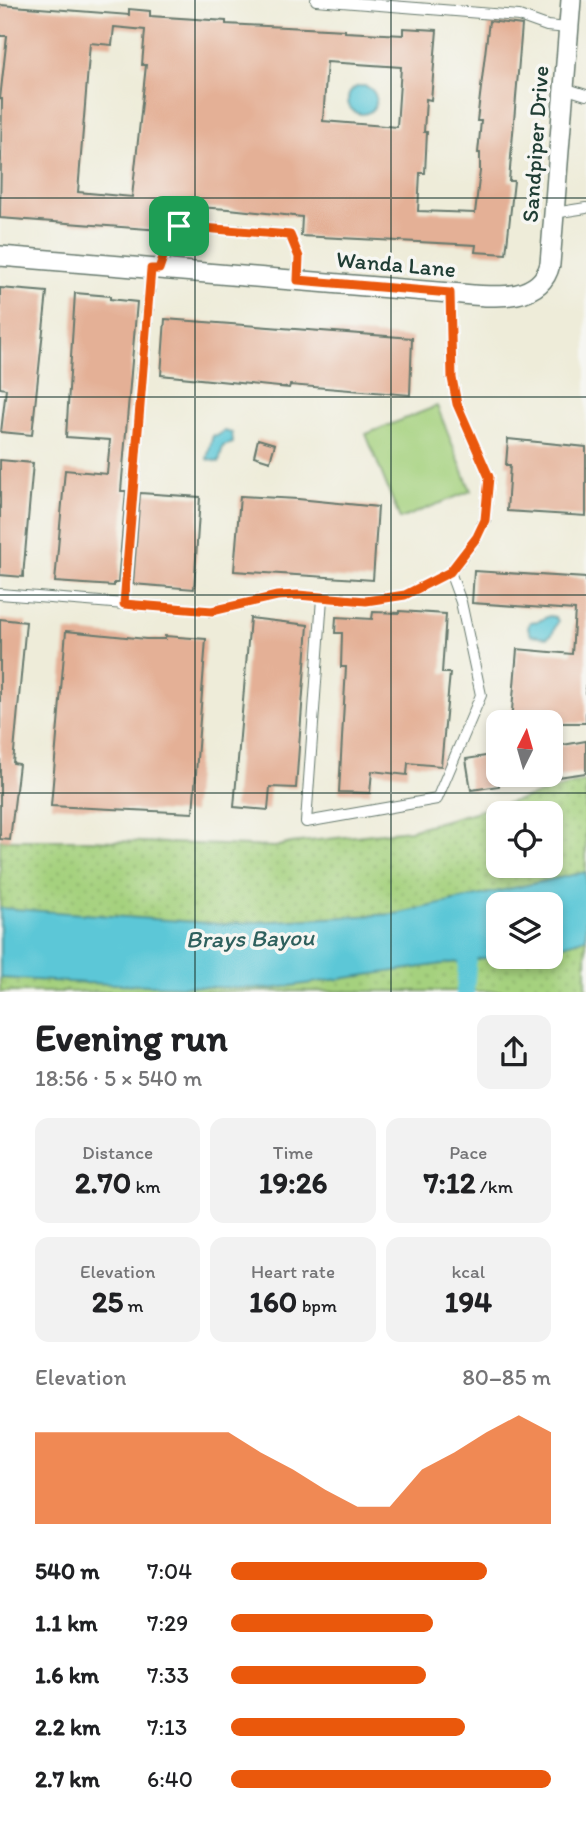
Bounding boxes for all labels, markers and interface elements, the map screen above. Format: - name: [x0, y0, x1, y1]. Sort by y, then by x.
- street label: Sandpiper Drive: [516, 65, 554, 223]
- pin: [149, 196, 209, 256]
- icon: arrive: [160, 207, 198, 245]
- street label: Wanda Lane: [335, 245, 457, 283]
- north arrow: [486, 710, 564, 788]
- map controls: [486, 710, 563, 969]
- button: locate: [486, 801, 563, 878]
- button: layers: [486, 892, 563, 969]
- water label: Brays Bayou: [185, 922, 315, 954]
- text: Evening run: [35, 1015, 228, 1061]
- button: share: [477, 1015, 551, 1089]
- text: 18:56 · 5 × 540 m: [35, 1064, 202, 1092]
- text: Distance: [82, 1141, 153, 1164]
- text: Time: [273, 1141, 313, 1164]
- text: Pace: [449, 1141, 487, 1164]
- text: 2.70: [75, 1164, 131, 1201]
- text: 19:26: [259, 1164, 327, 1201]
- text: 7:12: [424, 1164, 476, 1201]
- text: km: [131, 1175, 161, 1198]
- text: /km: [476, 1175, 513, 1198]
- text: Elevation: [80, 1260, 155, 1283]
- text: Heart rate: [251, 1260, 335, 1283]
- text: kcal: [451, 1260, 485, 1283]
- text: 25: [92, 1283, 123, 1320]
- text: 160: [249, 1283, 297, 1320]
- text: 194: [445, 1283, 492, 1320]
- text: m: [123, 1294, 144, 1317]
- text: bpm: [297, 1294, 337, 1317]
- text: Elevation: [35, 1363, 126, 1391]
- text: 80–85 m: [462, 1363, 551, 1391]
- text: 540 m: [35, 1557, 100, 1585]
- text: 7:04: [147, 1557, 192, 1585]
- text: 1.1 km: [35, 1609, 98, 1637]
- text: 7:29: [147, 1609, 188, 1637]
- text: 1.6 km: [35, 1661, 99, 1689]
- text: 7:33: [147, 1661, 189, 1689]
- text: 2.2 km: [35, 1713, 100, 1741]
- text: 7:13: [147, 1713, 187, 1741]
- text: 2.7 km: [35, 1765, 100, 1793]
- text: 6:40: [147, 1765, 193, 1793]

